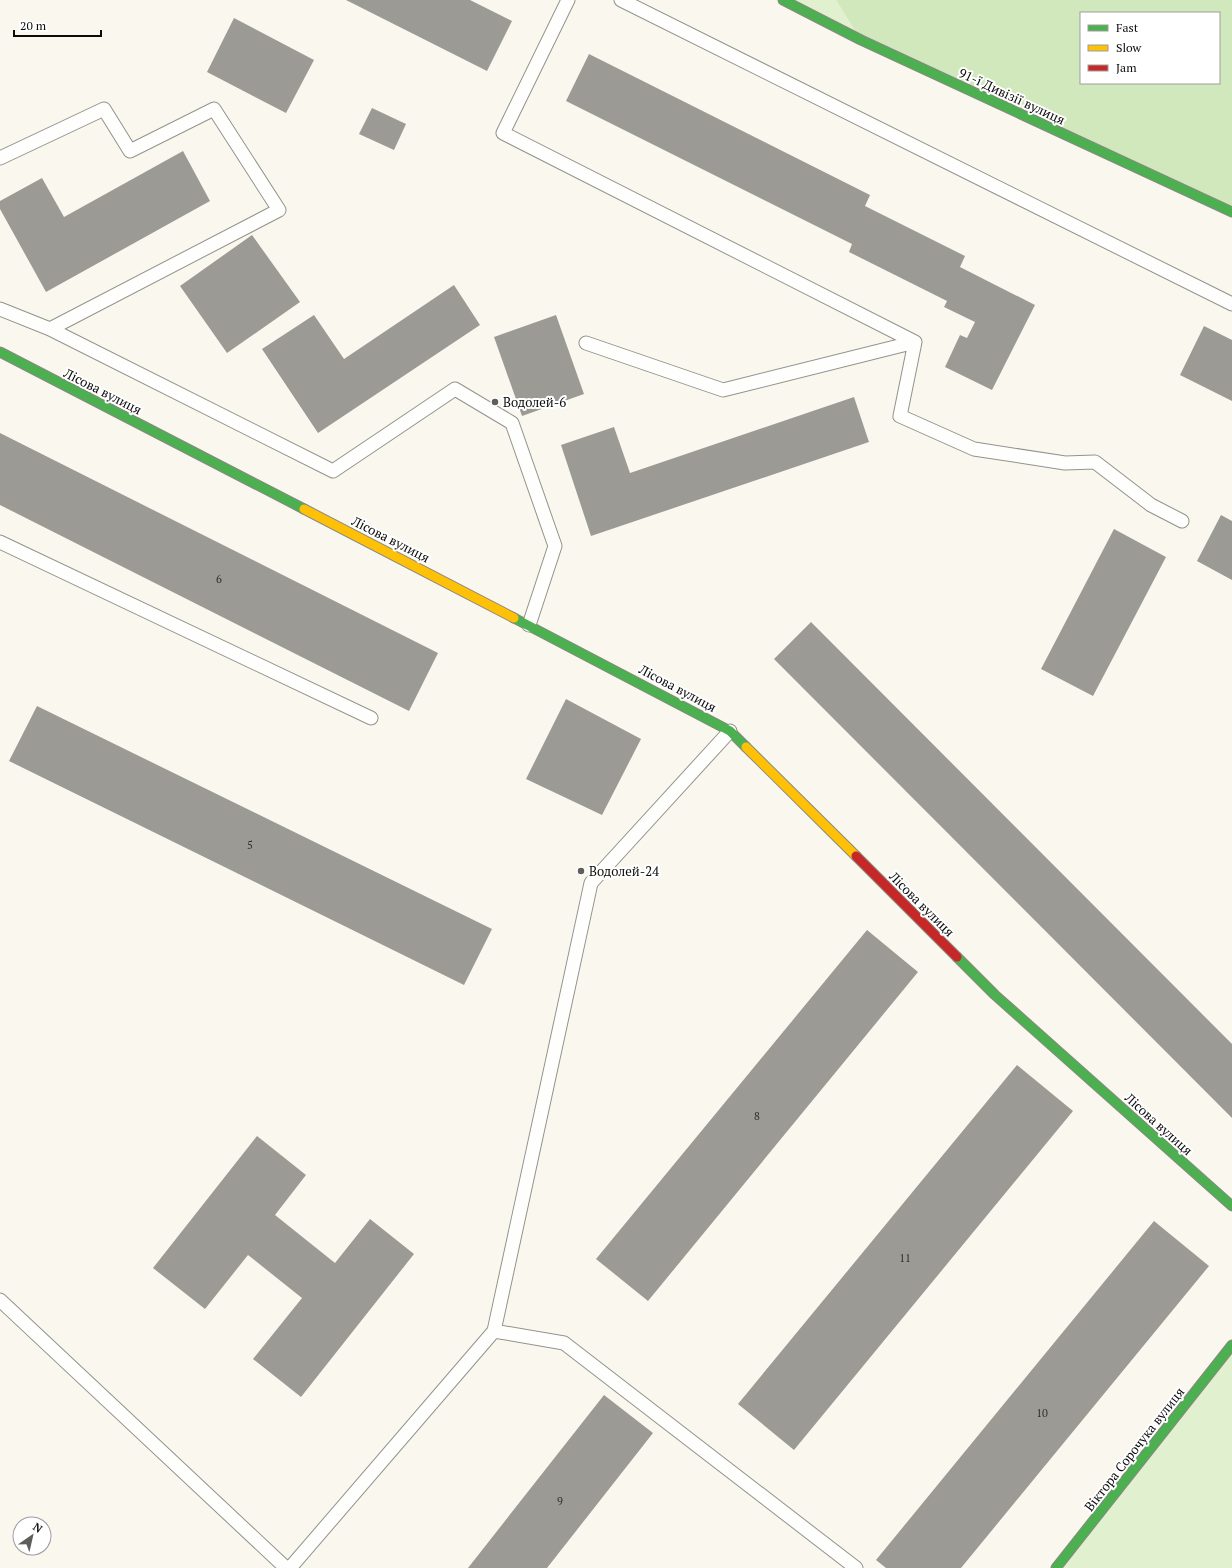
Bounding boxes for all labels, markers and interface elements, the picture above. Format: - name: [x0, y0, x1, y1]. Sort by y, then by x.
- scale bar: [14, 12, 101, 38]
- legend: [1080, 12, 1220, 84]
- text: 20 m: [20, 18, 47, 33]
- text: Fast: [1116, 20, 1139, 35]
- text: Slow: [1116, 40, 1142, 55]
- text: Jam: [1116, 60, 1137, 75]
- street label: 91-ї Дивізії вулиця: [956, 63, 1068, 129]
- street label: Лісова вулиця: [60, 363, 145, 418]
- place label: Водолей-6: [503, 393, 566, 411]
- marker: Водолей-6: [490, 397, 500, 407]
- street label: Лісова вулиця: [348, 511, 433, 566]
- house number: 6: [216, 572, 222, 586]
- street label: Лісова вулиця: [635, 660, 720, 716]
- house number: 5: [247, 838, 253, 852]
- place label: Водолей-24: [589, 862, 659, 880]
- marker: Водолей-24: [576, 866, 586, 876]
- street label: Лісова вулиця: [885, 867, 959, 941]
- street label: Лісова вулиця: [1121, 1088, 1197, 1159]
- house number: 8: [754, 1109, 760, 1123]
- house number: 11: [899, 1251, 911, 1265]
- street label: Віктора Сорочука вулиця: [1080, 1383, 1188, 1515]
- house number: 10: [1036, 1406, 1048, 1420]
- house number: 9: [557, 1494, 563, 1508]
- north arrow: [12, 1516, 52, 1556]
- text: N: [30, 1520, 46, 1536]

